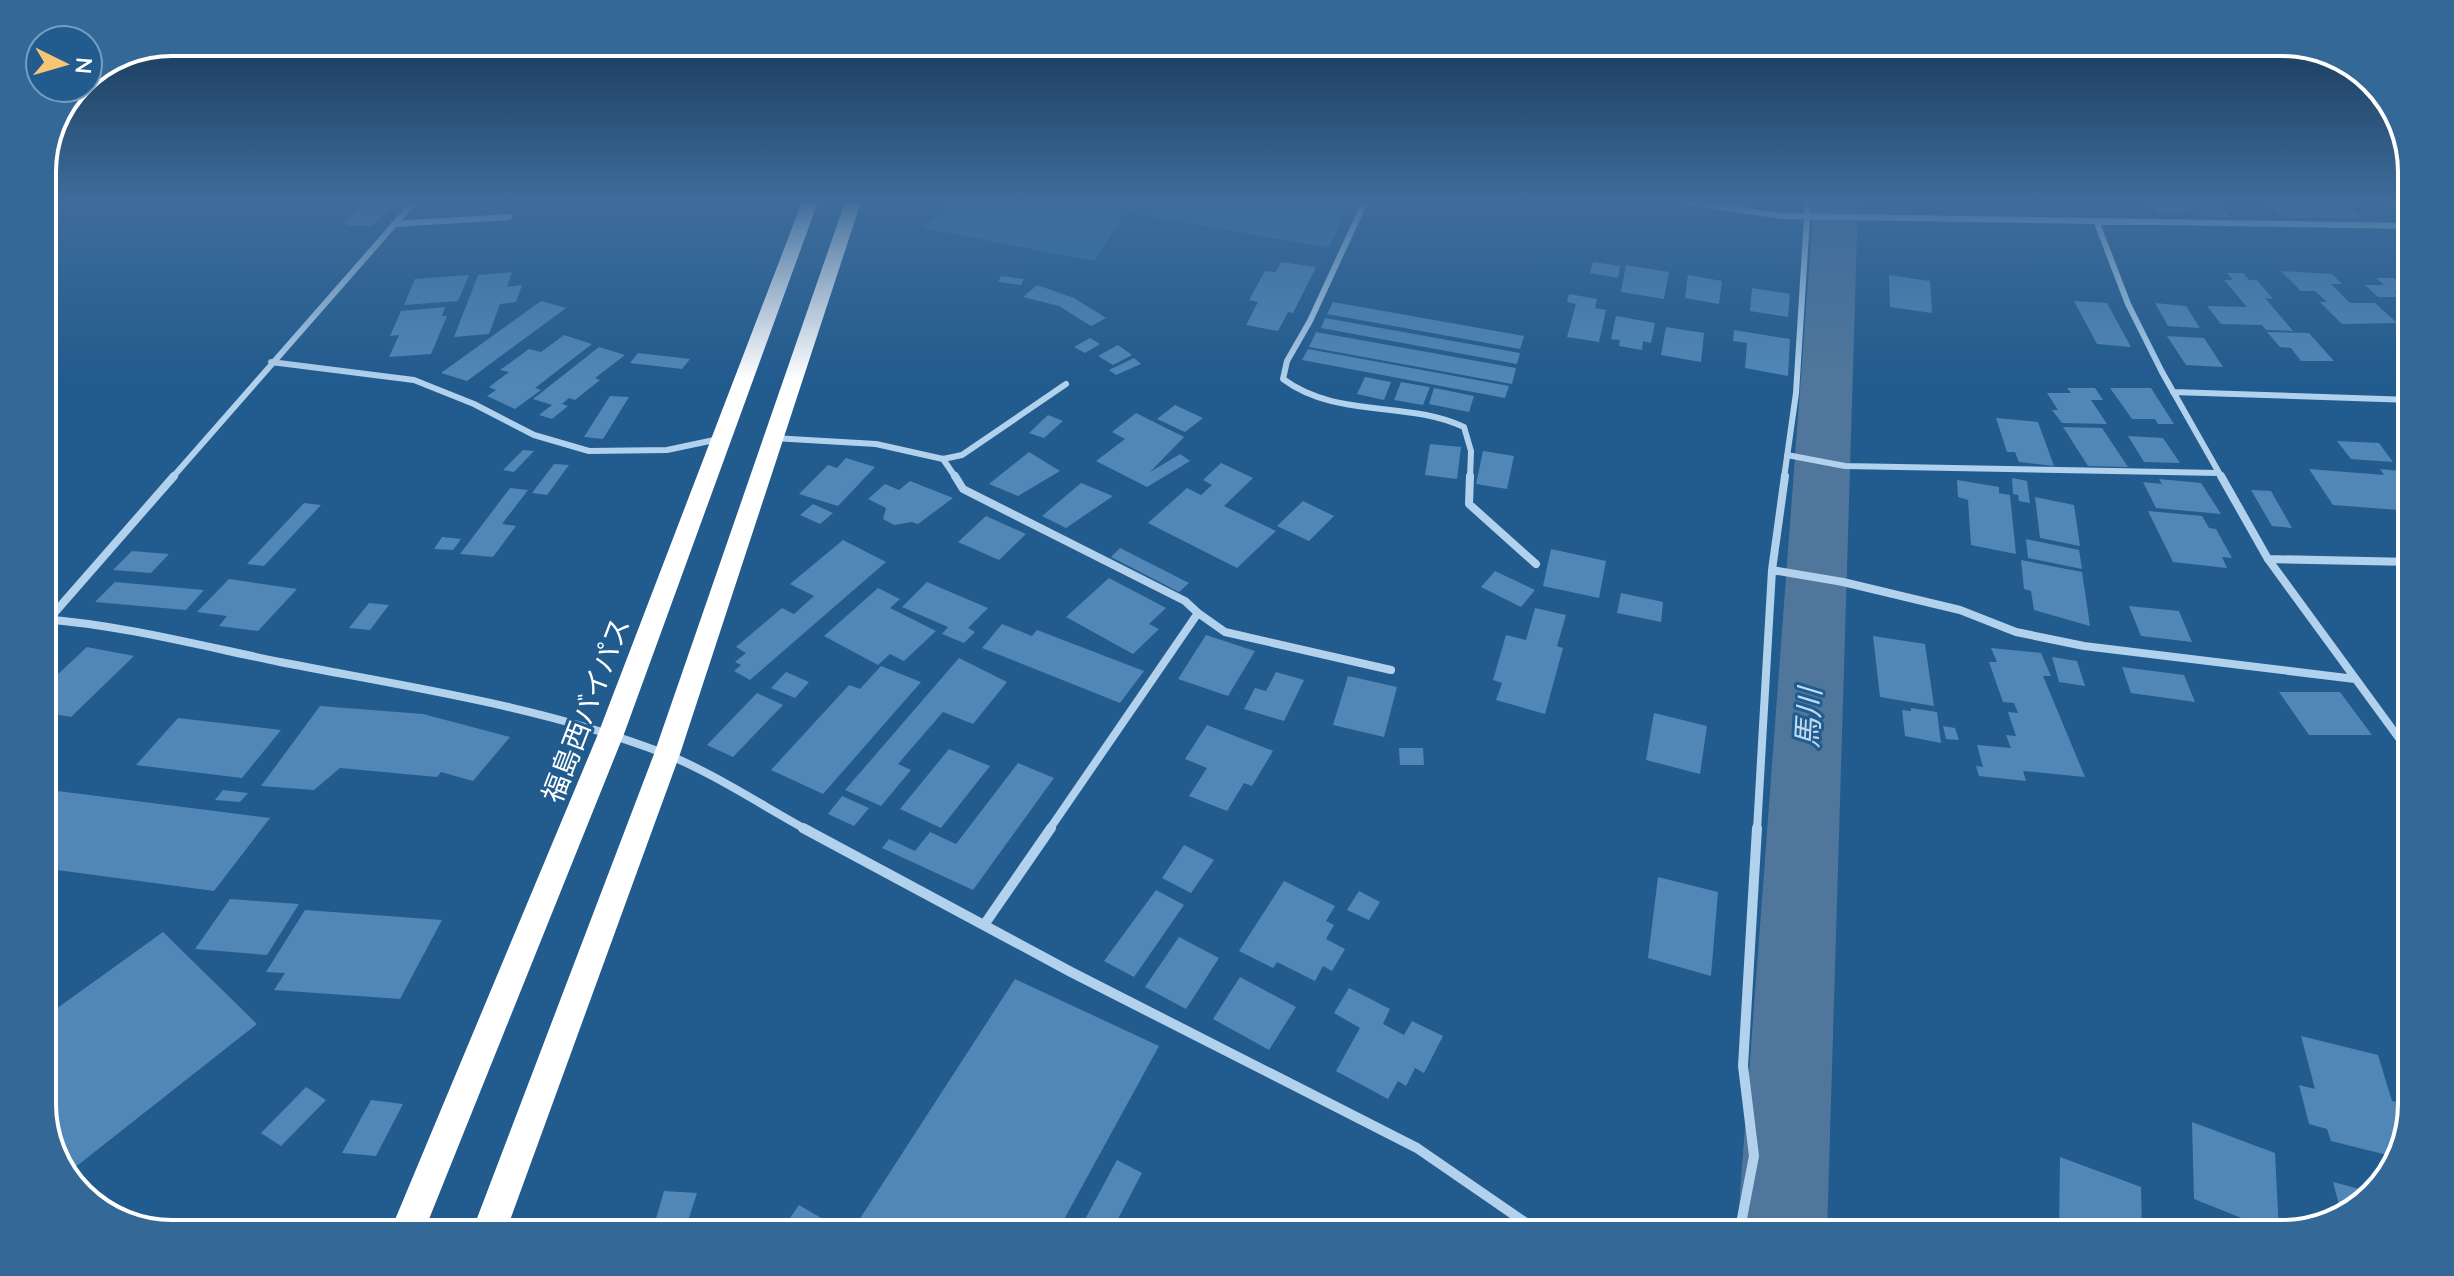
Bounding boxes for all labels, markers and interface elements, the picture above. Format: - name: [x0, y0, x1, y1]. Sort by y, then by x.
- north arrow: [24, 24, 104, 104]
- text: N: [67, 56, 99, 75]
- street label: 福島西バイパス: [534, 612, 640, 808]
- water label: 馬川: [1787, 684, 1832, 749]

